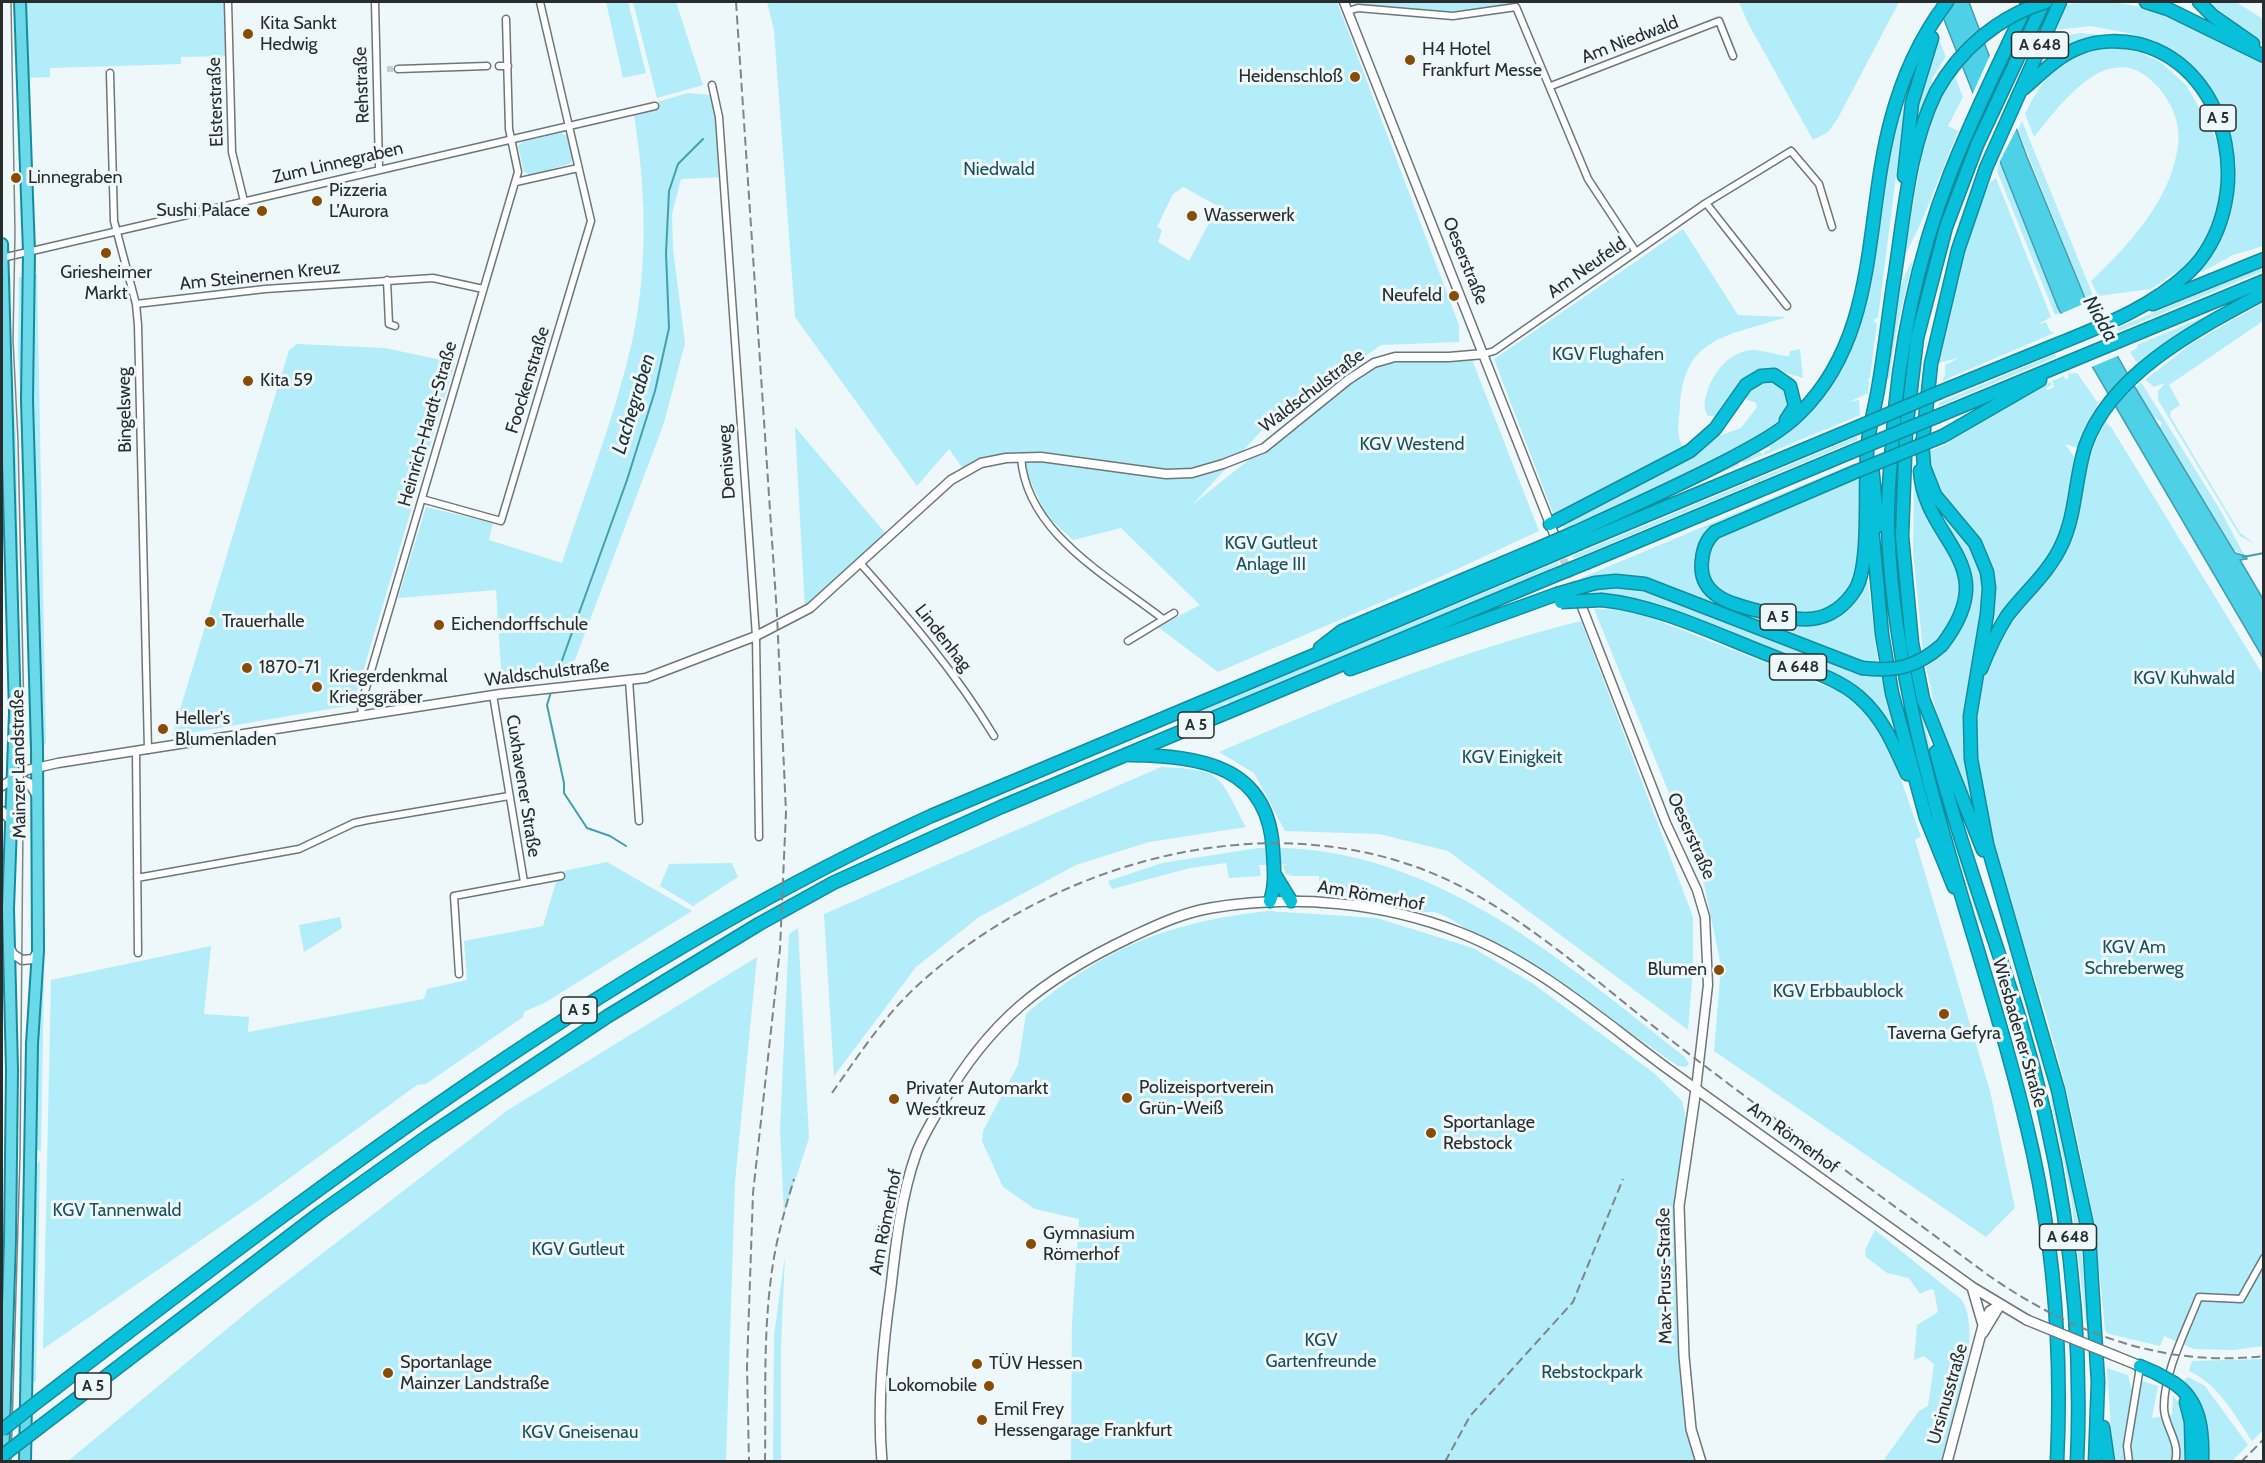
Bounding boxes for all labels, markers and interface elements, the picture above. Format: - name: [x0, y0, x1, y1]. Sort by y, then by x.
- street label: Am Niedwald: [1578, 12, 1682, 68]
- place label: Kita Sankt Hedwig: [260, 13, 337, 56]
- marker: Kita Sankt Hedwig: [241, 27, 255, 41]
- road number: A 648: [2012, 32, 2068, 58]
- place label: H4 Hotel Frankfurt Messe: [1422, 39, 1542, 82]
- street label: Rehstraße: [350, 46, 374, 124]
- marker: H4 Hotel Frankfurt Messe: [1403, 53, 1417, 67]
- street label: Elsterstraße: [204, 57, 228, 147]
- place label: Heidenschloß: [1239, 66, 1343, 88]
- marker: Heidenschloß: [1348, 70, 1362, 84]
- road number: A 5: [2200, 105, 2236, 131]
- street label: Zum Linnegraben: [271, 137, 405, 189]
- park label: Niedwald: [963, 159, 1035, 181]
- place label: Linnegraben: [28, 167, 123, 189]
- marker: Linnegraben: [9, 171, 23, 185]
- place label: Pizzeria L'Aurora: [329, 180, 389, 222]
- marker: Pizzeria L'Aurora: [310, 194, 324, 208]
- place label: Sushi Palace: [156, 200, 250, 222]
- marker: Sushi Palace: [255, 204, 269, 218]
- place label: Wasserwerk: [1204, 205, 1295, 227]
- marker: Wasserwerk: [1185, 209, 1199, 223]
- street label: Oeserstraße: [1438, 214, 1492, 308]
- street label: Am Neufeld: [1543, 233, 1631, 303]
- marker: Griesheimer Markt: [99, 246, 113, 260]
- street label: Am Steinernen Kreuz: [179, 257, 341, 295]
- place label: Griesheimer Markt: [60, 262, 152, 304]
- place label: Neufeld: [1382, 285, 1442, 307]
- marker: Neufeld: [1447, 289, 1461, 303]
- water label: Nidda: [2077, 292, 2123, 346]
- street label: Foockenstraße: [501, 324, 555, 436]
- street label: Heinrich-Hardt-Straße: [394, 339, 462, 509]
- park label: KGV Flughafen: [1552, 344, 1664, 366]
- street label: Waldschulstraße: [1255, 345, 1369, 437]
- water label: Lachegraben: [607, 351, 661, 457]
- street label: Bingelsweg: [113, 367, 137, 453]
- place label: Kita 59: [260, 370, 313, 392]
- marker: Kita 59: [241, 374, 255, 388]
- street label: Denisweg: [714, 424, 740, 500]
- park label: KGV Westend: [1359, 434, 1465, 456]
- park label: KGV Gutleut Anlage III: [1224, 533, 1318, 576]
- street label: Lindenhag: [910, 600, 976, 676]
- road number: A 5: [1760, 604, 1796, 630]
- place label: Trauerhalle: [222, 611, 305, 633]
- place label: Eichendorffschule: [451, 614, 588, 636]
- marker: Trauerhalle: [203, 615, 217, 629]
- marker: Eichendorffschule: [432, 618, 446, 632]
- road number: A 648: [1770, 654, 1826, 680]
- street label: Waldschulstraße: [483, 655, 611, 691]
- place label: 1870-71: [259, 657, 319, 679]
- marker: 1870-71: [240, 661, 254, 675]
- place label: Kriegerdenkmal Kriegsgräber: [329, 666, 448, 708]
- park label: KGV Kuhwald: [2133, 668, 2235, 690]
- marker: Kriegerdenkmal Kriegsgräber: [310, 680, 324, 694]
- street label: Mainzer Landstraße: [7, 689, 31, 839]
- place label: Heller's Blumenladen: [175, 708, 277, 750]
- road number: A 5: [1178, 712, 1214, 738]
- street label: Cuxhavener Straße: [501, 713, 545, 859]
- marker: Heller's Blumenladen: [156, 722, 170, 736]
- park label: KGV Einigkeit: [1462, 747, 1562, 769]
- street label: Oeserstraße: [1662, 789, 1720, 883]
- street label: Am Römerhof: [1316, 876, 1426, 916]
- park label: KGV Am Schreberweg: [2084, 937, 2184, 980]
- street label: Wiesbadener Straße: [1987, 956, 2051, 1110]
- place label: Blumen: [1648, 959, 1707, 981]
- marker: Blumen: [1712, 963, 1726, 977]
- park label: KGV Erbbaublock: [1773, 981, 1903, 1003]
- road number: A 5: [561, 997, 597, 1023]
- marker: Taverna Gefyra: [1937, 1007, 1951, 1021]
- place label: Taverna Gefyra: [1887, 1023, 2001, 1045]
- place label: Polizeisportverein Grün-Weiß: [1139, 1077, 1274, 1120]
- place label: Privater Automarkt Westkreuz: [906, 1078, 1048, 1120]
- marker: Polizeisportverein Grün-Weiß: [1120, 1091, 1134, 1105]
- marker: Privater Automarkt Westkreuz: [887, 1092, 901, 1106]
- street label: Am Römerhof: [1743, 1098, 1843, 1178]
- place label: Sportanlage Rebstock: [1443, 1112, 1535, 1154]
- marker: Sportanlage Rebstock: [1424, 1126, 1438, 1140]
- street label: Am Römerhof: [865, 1167, 907, 1277]
- park label: KGV Tannenwald: [53, 1200, 181, 1222]
- street label: Max-Pruss-Straße: [1653, 1207, 1677, 1345]
- place label: Gymnasium Römerhof: [1043, 1223, 1135, 1266]
- road number: A 648: [2040, 1224, 2096, 1250]
- marker: Gymnasium Römerhof: [1024, 1237, 1038, 1251]
- park label: KGV Gutleut: [531, 1239, 625, 1261]
- park label: KGV Gartenfreunde: [1266, 1330, 1376, 1372]
- street label: Ursinusstraße: [1923, 1341, 1973, 1447]
- place label: Sportanlage Mainzer Landstraße: [400, 1352, 549, 1394]
- place label: TÜV Hessen: [989, 1353, 1083, 1375]
- marker: TÜV Hessen: [970, 1357, 984, 1371]
- park label: Rebstockpark: [1541, 1362, 1643, 1384]
- marker: Sportanlage Mainzer Landstraße: [381, 1366, 395, 1380]
- road number: A 5: [75, 1373, 111, 1399]
- place label: Lokomobile: [888, 1375, 977, 1397]
- marker: Lokomobile: [982, 1379, 996, 1393]
- place label: Emil Frey Hessengarage Frankfurt: [994, 1399, 1172, 1442]
- marker: Emil Frey Hessengarage Frankfurt: [975, 1413, 989, 1427]
- park label: KGV Gneisenau: [522, 1422, 638, 1444]

